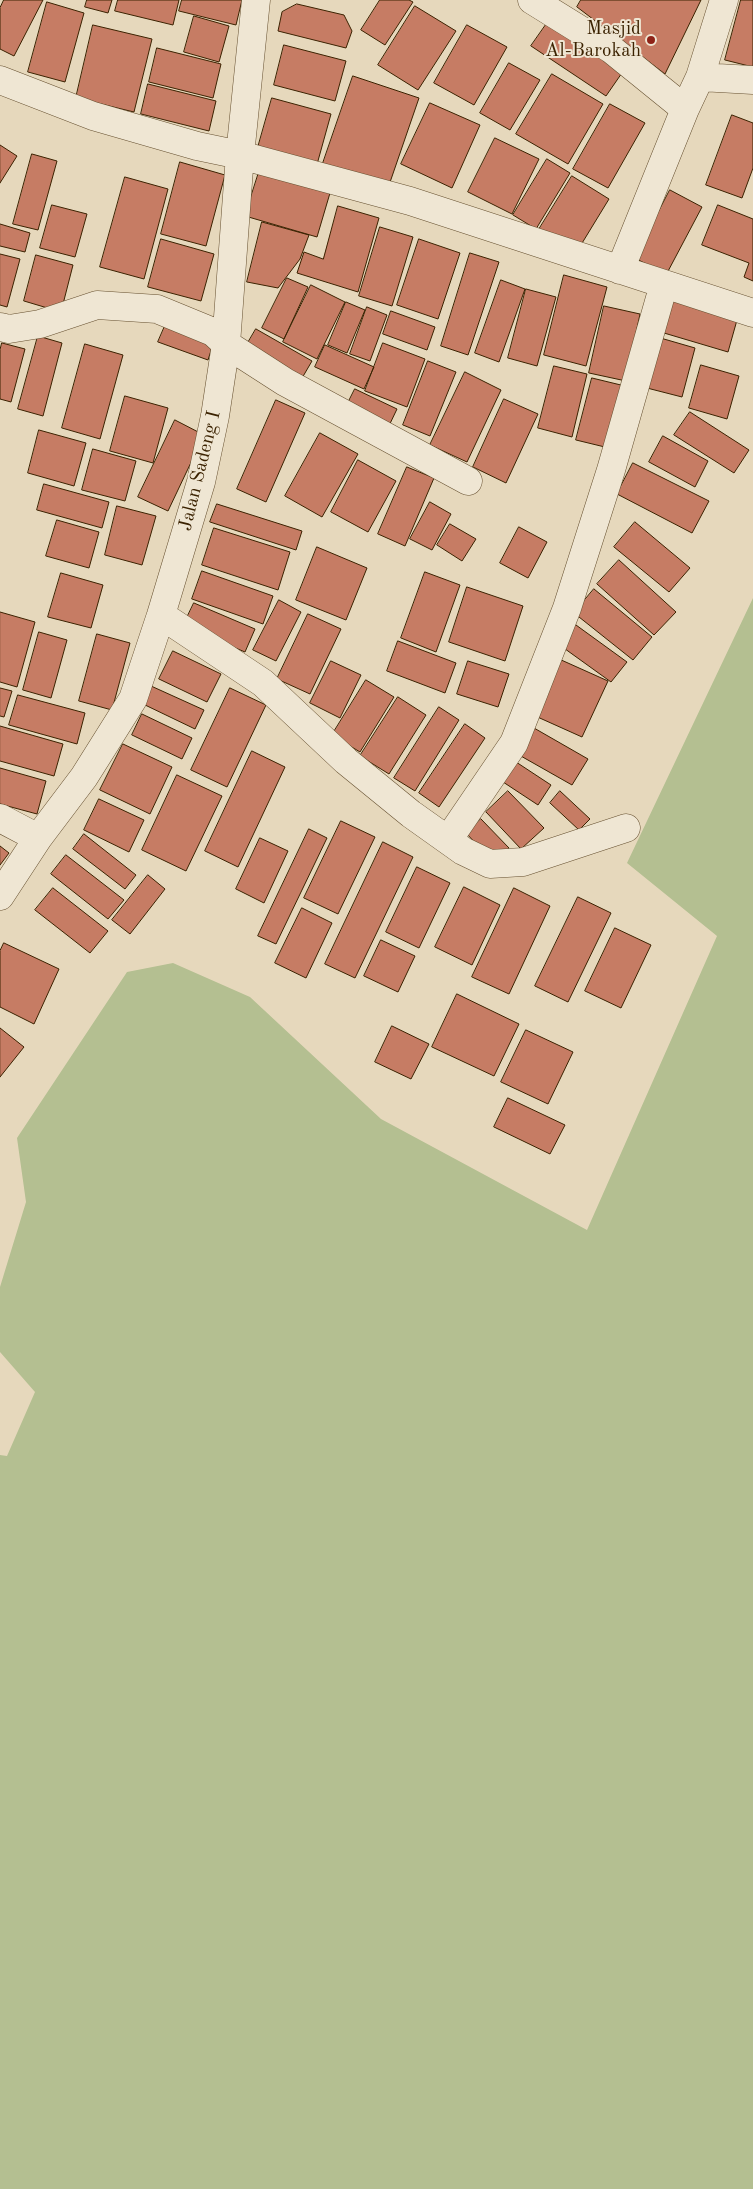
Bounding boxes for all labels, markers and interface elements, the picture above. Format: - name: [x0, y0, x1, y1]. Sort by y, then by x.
- place label: Masjid Al-Barokah: [545, 18, 641, 62]
- marker: Masjid Al-Barokah: [645, 34, 657, 46]
- street label: Jalan Sadeng I: [174, 409, 226, 533]

